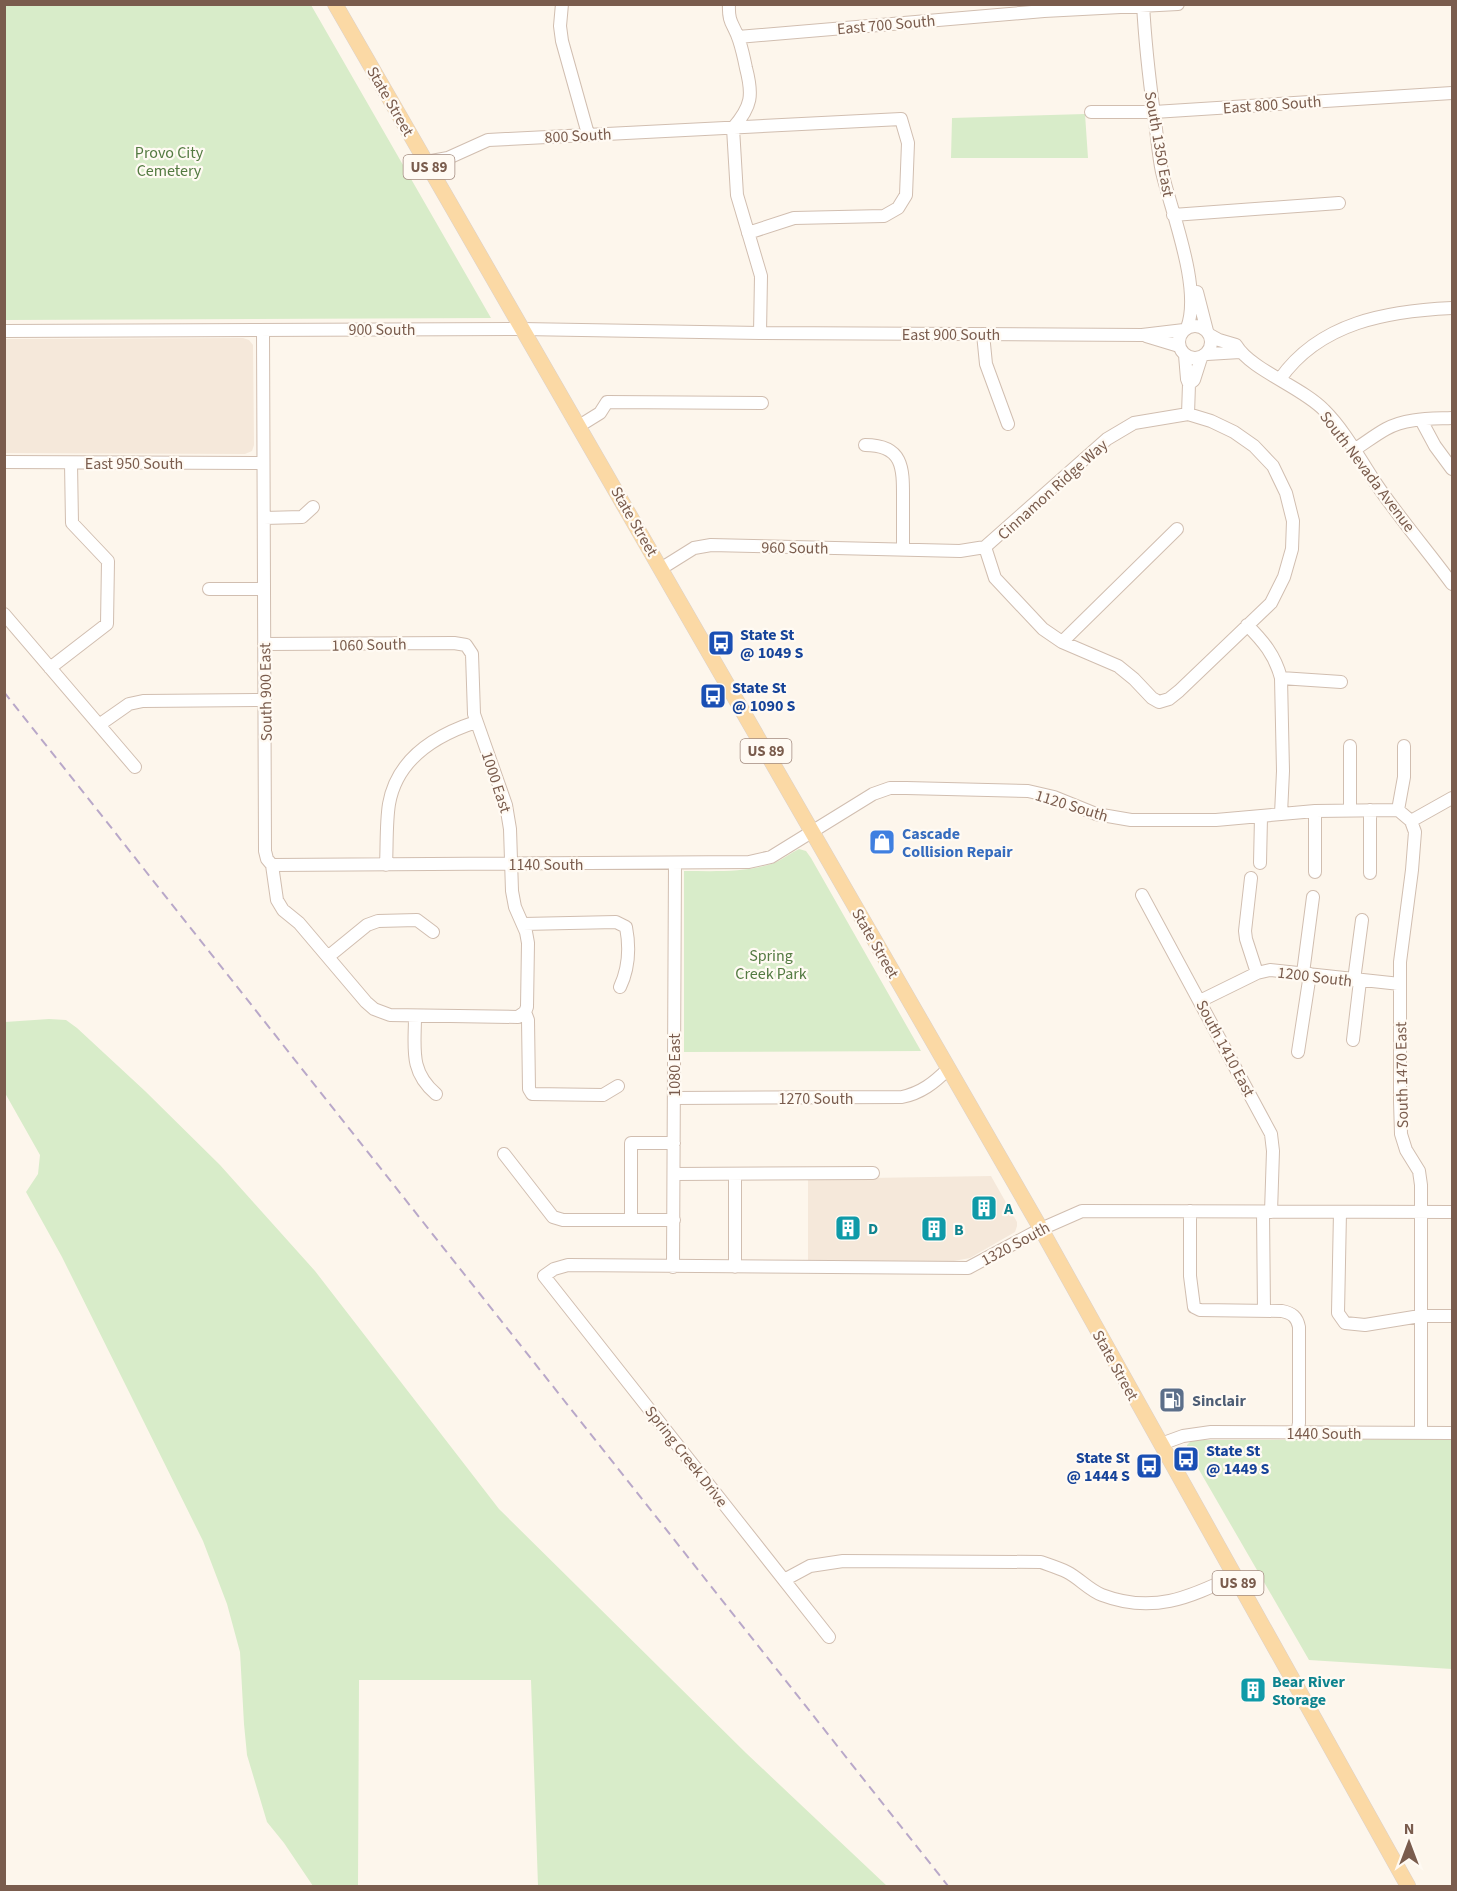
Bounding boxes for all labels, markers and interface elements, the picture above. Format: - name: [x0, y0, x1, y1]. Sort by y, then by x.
- street label: East 700 South: [836, 10, 936, 40]
- street label: State Street: [361, 62, 419, 141]
- street label: South 1350 East: [1139, 90, 1179, 199]
- street label: East 800 South: [1222, 91, 1322, 119]
- street label: 800 South: [544, 123, 612, 149]
- park label: Provo City Cemetery: [135, 142, 204, 182]
- road number: US 89: [404, 155, 454, 179]
- street label: 900 South: [348, 319, 416, 341]
- street label: East 900 South: [902, 324, 1000, 346]
- street label: South Nevada Avenue: [1314, 407, 1420, 537]
- street label: Cinnamon Ridge Way: [993, 434, 1113, 545]
- street label: East 950 South: [85, 453, 183, 475]
- street label: State Street: [605, 482, 663, 561]
- street label: 960 South: [761, 536, 829, 560]
- place label: State St @ 1049 S: [740, 624, 804, 664]
- bus stop icon: State St @ 1049 S: [706, 628, 736, 658]
- street label: 1060 South: [331, 633, 407, 657]
- street label: South 900 East: [254, 642, 278, 741]
- place label: State St @ 1090 S: [732, 677, 796, 717]
- bus stop icon: State St @ 1090 S: [698, 681, 728, 711]
- road number: US 89: [740, 739, 792, 763]
- street label: 1000 East: [476, 749, 516, 816]
- street label: 1120 South: [1033, 784, 1111, 827]
- place label: Cascade Collision Repair: [902, 823, 1013, 863]
- shop icon: Cascade Collision Repair: [867, 827, 897, 857]
- street label: 1140 South: [508, 854, 584, 876]
- street label: State Street: [846, 904, 904, 983]
- park label: Spring Creek Park: [735, 945, 807, 985]
- street label: 1200 South: [1276, 962, 1353, 992]
- street label: South 1410 East: [1190, 996, 1260, 1101]
- street label: South 1470 East: [1390, 1021, 1414, 1128]
- street label: 1080 East: [664, 1033, 686, 1097]
- street label: 1270 South: [778, 1088, 854, 1110]
- building icon: A: [969, 1193, 999, 1223]
- place label: A: [1003, 1198, 1014, 1220]
- building icon: D: [833, 1213, 863, 1243]
- building icon: B: [919, 1214, 949, 1244]
- street label: 1320 South: [977, 1217, 1054, 1271]
- place label: D: [868, 1218, 878, 1240]
- place label: B: [954, 1219, 964, 1241]
- street label: State Street: [1087, 1326, 1144, 1405]
- fuel station icon: Sinclair: [1157, 1385, 1187, 1415]
- place label: Sinclair: [1192, 1390, 1246, 1412]
- street label: Spring Creek Drive: [640, 1401, 733, 1512]
- street label: 1440 South: [1286, 1423, 1362, 1445]
- place label: State St @ 1449 S: [1206, 1440, 1270, 1480]
- bus stop icon: State St @ 1449 S: [1171, 1444, 1201, 1474]
- place label: State St @ 1444 S: [1066, 1447, 1130, 1487]
- bus stop icon: State St @ 1444 S: [1134, 1451, 1164, 1481]
- road number: US 89: [1212, 1571, 1264, 1595]
- place label: Bear River Storage: [1272, 1671, 1346, 1711]
- building icon: Bear River Storage: [1238, 1675, 1268, 1705]
- north arrow: [1379, 1813, 1439, 1873]
- text: N: [1404, 1818, 1414, 1840]

